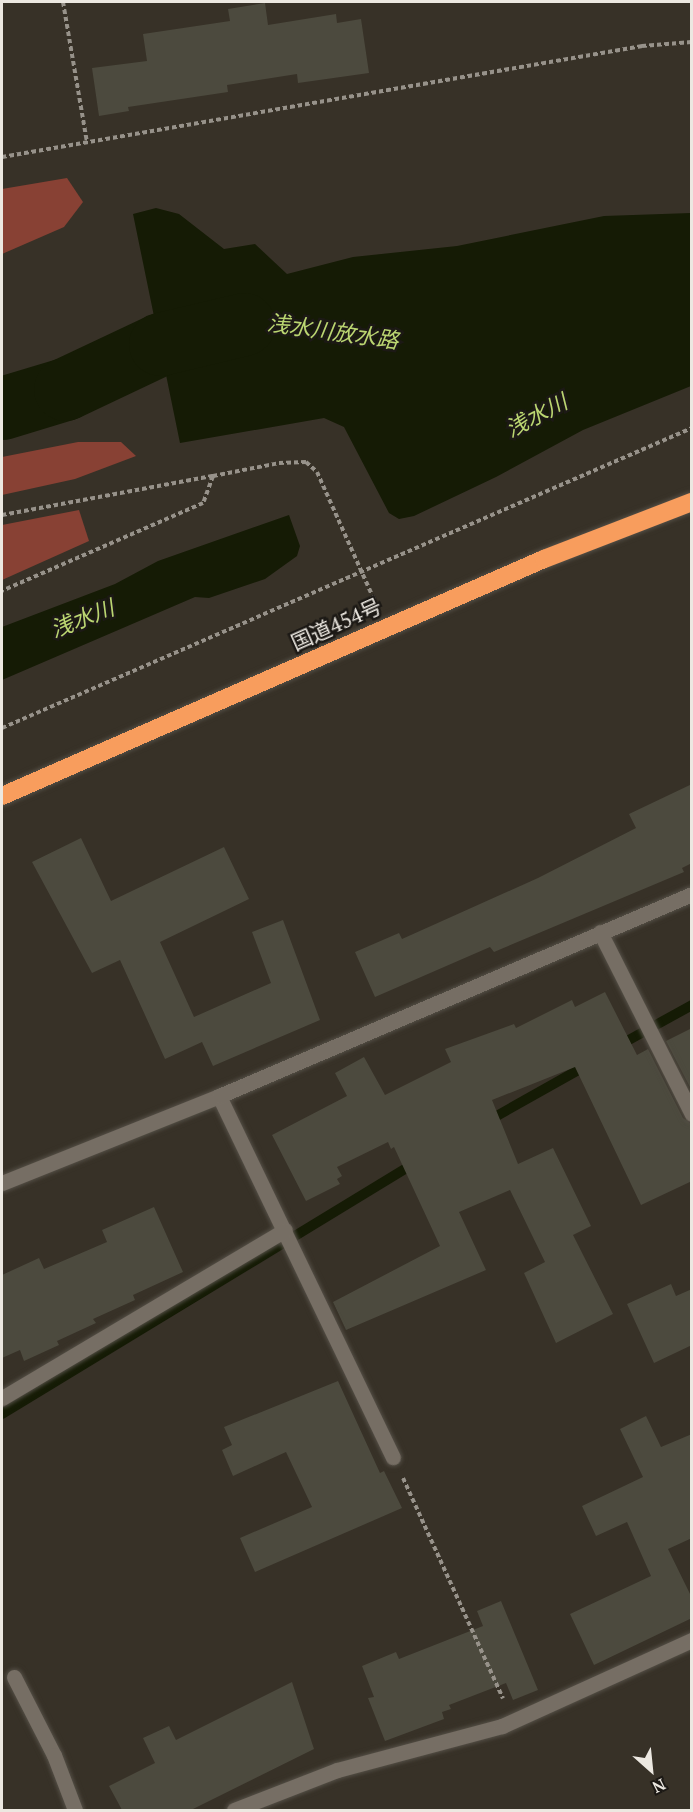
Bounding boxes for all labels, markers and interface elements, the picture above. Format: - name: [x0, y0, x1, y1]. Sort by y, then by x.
- water label: 浅水川放水路: [266, 309, 400, 353]
- water label: 浅水川: [501, 388, 571, 442]
- street label: 国道454号: [287, 593, 385, 655]
- water label: 浅水川: [46, 594, 118, 642]
- north arrow: [621, 1740, 681, 1800]
- text: N: [649, 1773, 670, 1799]

